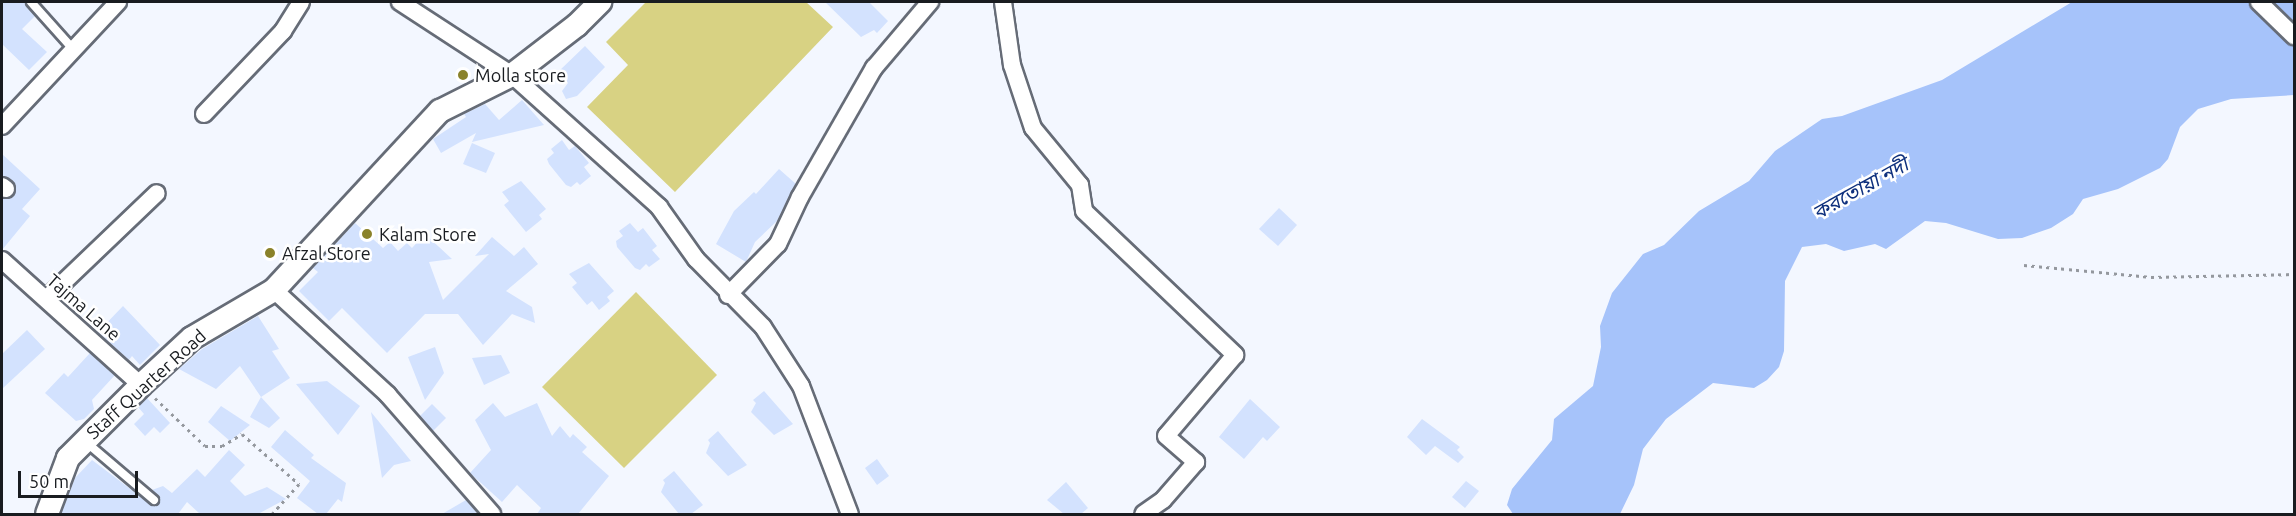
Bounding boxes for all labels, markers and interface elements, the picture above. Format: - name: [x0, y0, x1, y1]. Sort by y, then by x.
- place label: Molla store: [475, 64, 566, 86]
- marker: Molla store: [456, 68, 470, 82]
- water label: করতোয়া নদী: [1808, 152, 1912, 224]
- place label: Kalam Store: [379, 223, 477, 245]
- marker: Kalam Store: [360, 227, 374, 241]
- place label: Afzal Store: [282, 242, 371, 264]
- marker: Afzal Store: [263, 246, 277, 260]
- street label: Tajma Lane: [43, 269, 125, 345]
- street label: Staff Quarter Road: [82, 325, 210, 443]
- scale bar: [21, 459, 141, 497]
- text: 50 m: [29, 471, 69, 491]

